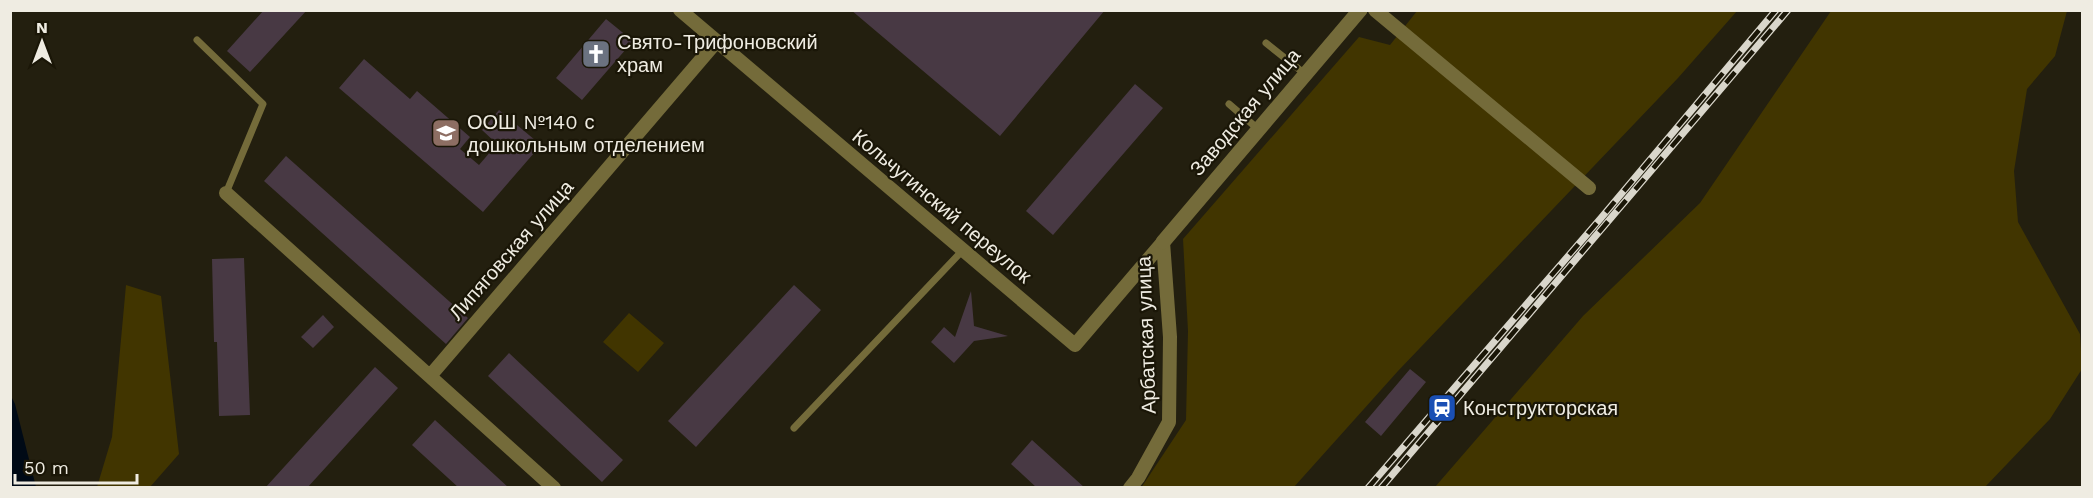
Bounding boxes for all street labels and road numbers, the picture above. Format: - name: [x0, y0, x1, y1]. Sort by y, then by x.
- street label: Заводская улица: [1185, 43, 1306, 181]
- street label: Кольчугинский переулок: [848, 124, 1037, 288]
- street label: Липяговская улица: [444, 175, 579, 325]
- street label: Арбатская улица: [1131, 255, 1161, 414]

